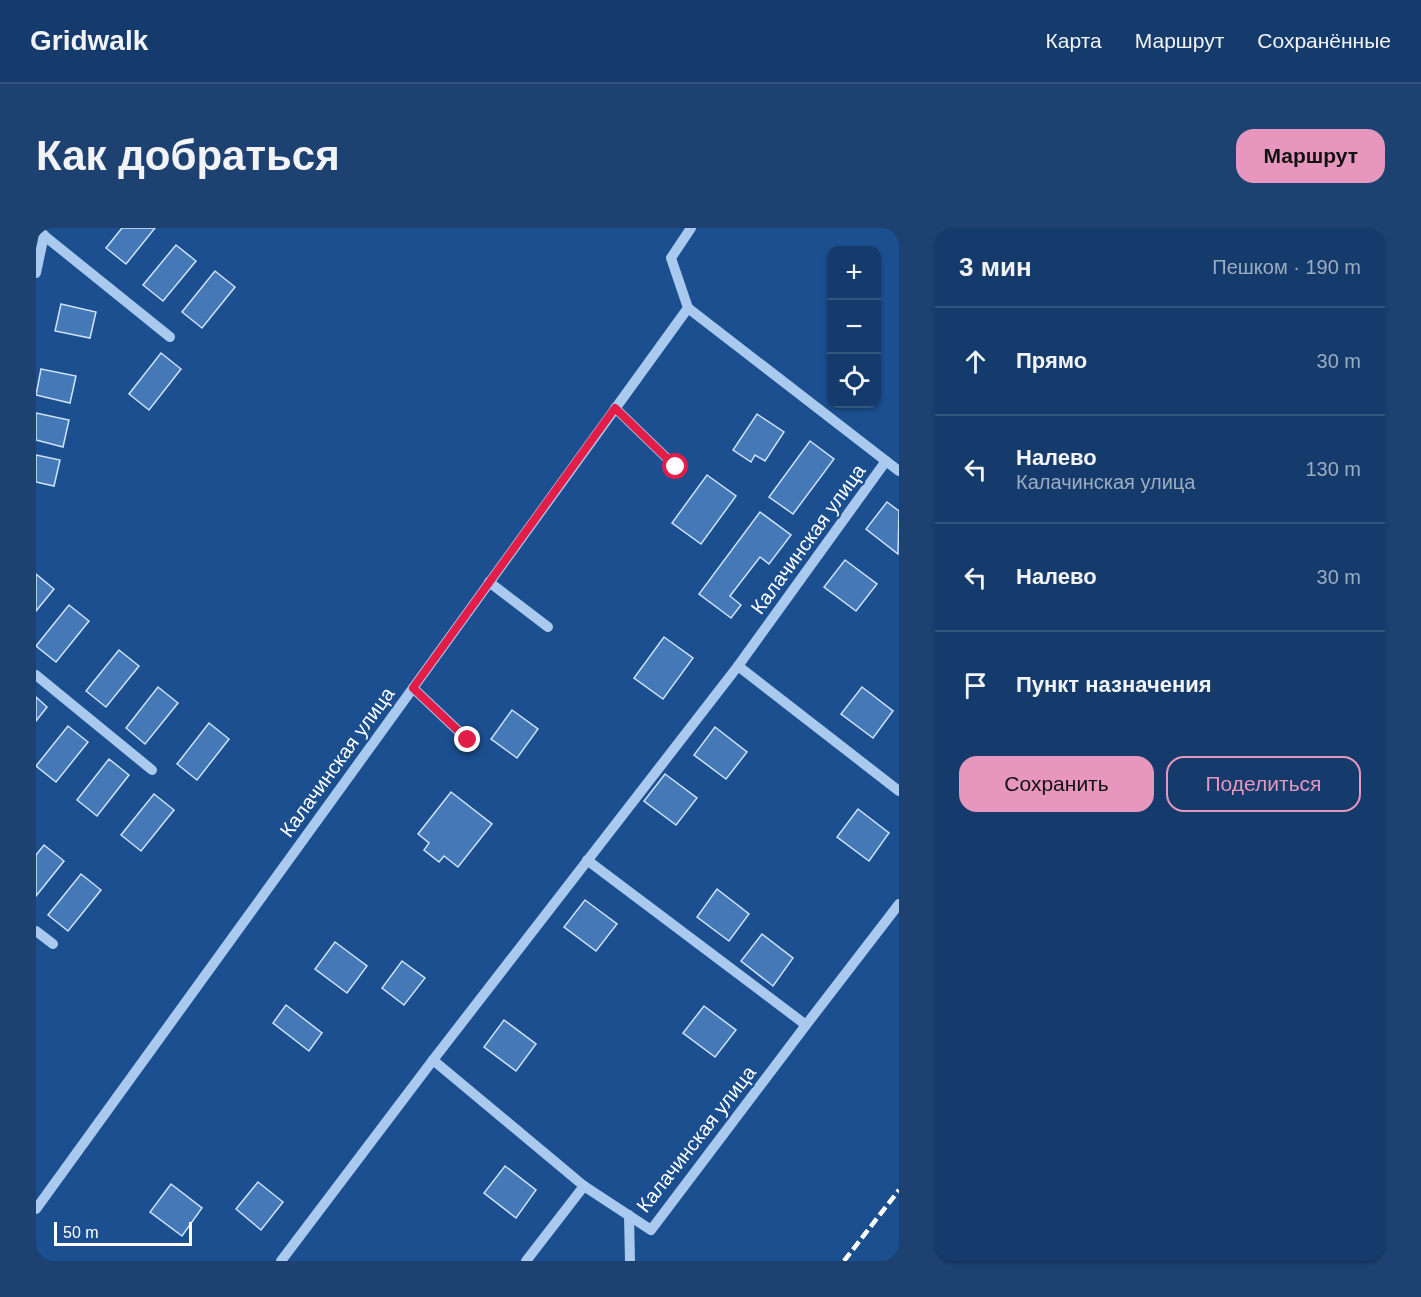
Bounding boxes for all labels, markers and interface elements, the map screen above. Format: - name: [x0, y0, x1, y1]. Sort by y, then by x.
- text: Gridwalk: [30, 25, 148, 56]
- text: Карта: [1046, 29, 1102, 52]
- text: Маршрут: [1135, 29, 1224, 52]
- text: Сохранённые: [1257, 29, 1391, 52]
- button: Маршрут: [1236, 129, 1385, 183]
- text: Как добраться: [36, 132, 340, 179]
- map controls: [827, 246, 881, 408]
- button: +: [827, 246, 881, 300]
- text: 3 мин: [959, 252, 1032, 282]
- text: Пешком · 190 m: [1212, 256, 1361, 278]
- button: −: [827, 300, 881, 354]
- icon: ahead: [959, 345, 992, 378]
- text: Прямо: [1016, 348, 1087, 373]
- text: 30 m: [1317, 350, 1361, 372]
- button: locate: [827, 354, 881, 408]
- text: Налево: [1016, 445, 1097, 470]
- route start: [662, 453, 688, 479]
- icon: left: [959, 453, 992, 486]
- text: 130 m: [1305, 458, 1361, 480]
- street label: Калачинская улица: [746, 459, 870, 618]
- text: Калачинская улица: [1016, 471, 1195, 493]
- icon: left: [959, 561, 992, 594]
- text: Налево: [1016, 564, 1097, 589]
- text: 30 m: [1317, 566, 1361, 588]
- icon: arrive: [959, 669, 992, 702]
- text: Пункт назначения: [1016, 672, 1212, 697]
- street label: Калачинская улица: [275, 682, 399, 841]
- route end: [454, 726, 480, 752]
- button: Сохранить: [959, 756, 1154, 812]
- button: Поделиться: [1166, 756, 1361, 812]
- street label: Калачинская улица: [632, 1061, 760, 1216]
- scale bar: [54, 1219, 192, 1246]
- text: 50 m: [63, 1224, 99, 1241]

